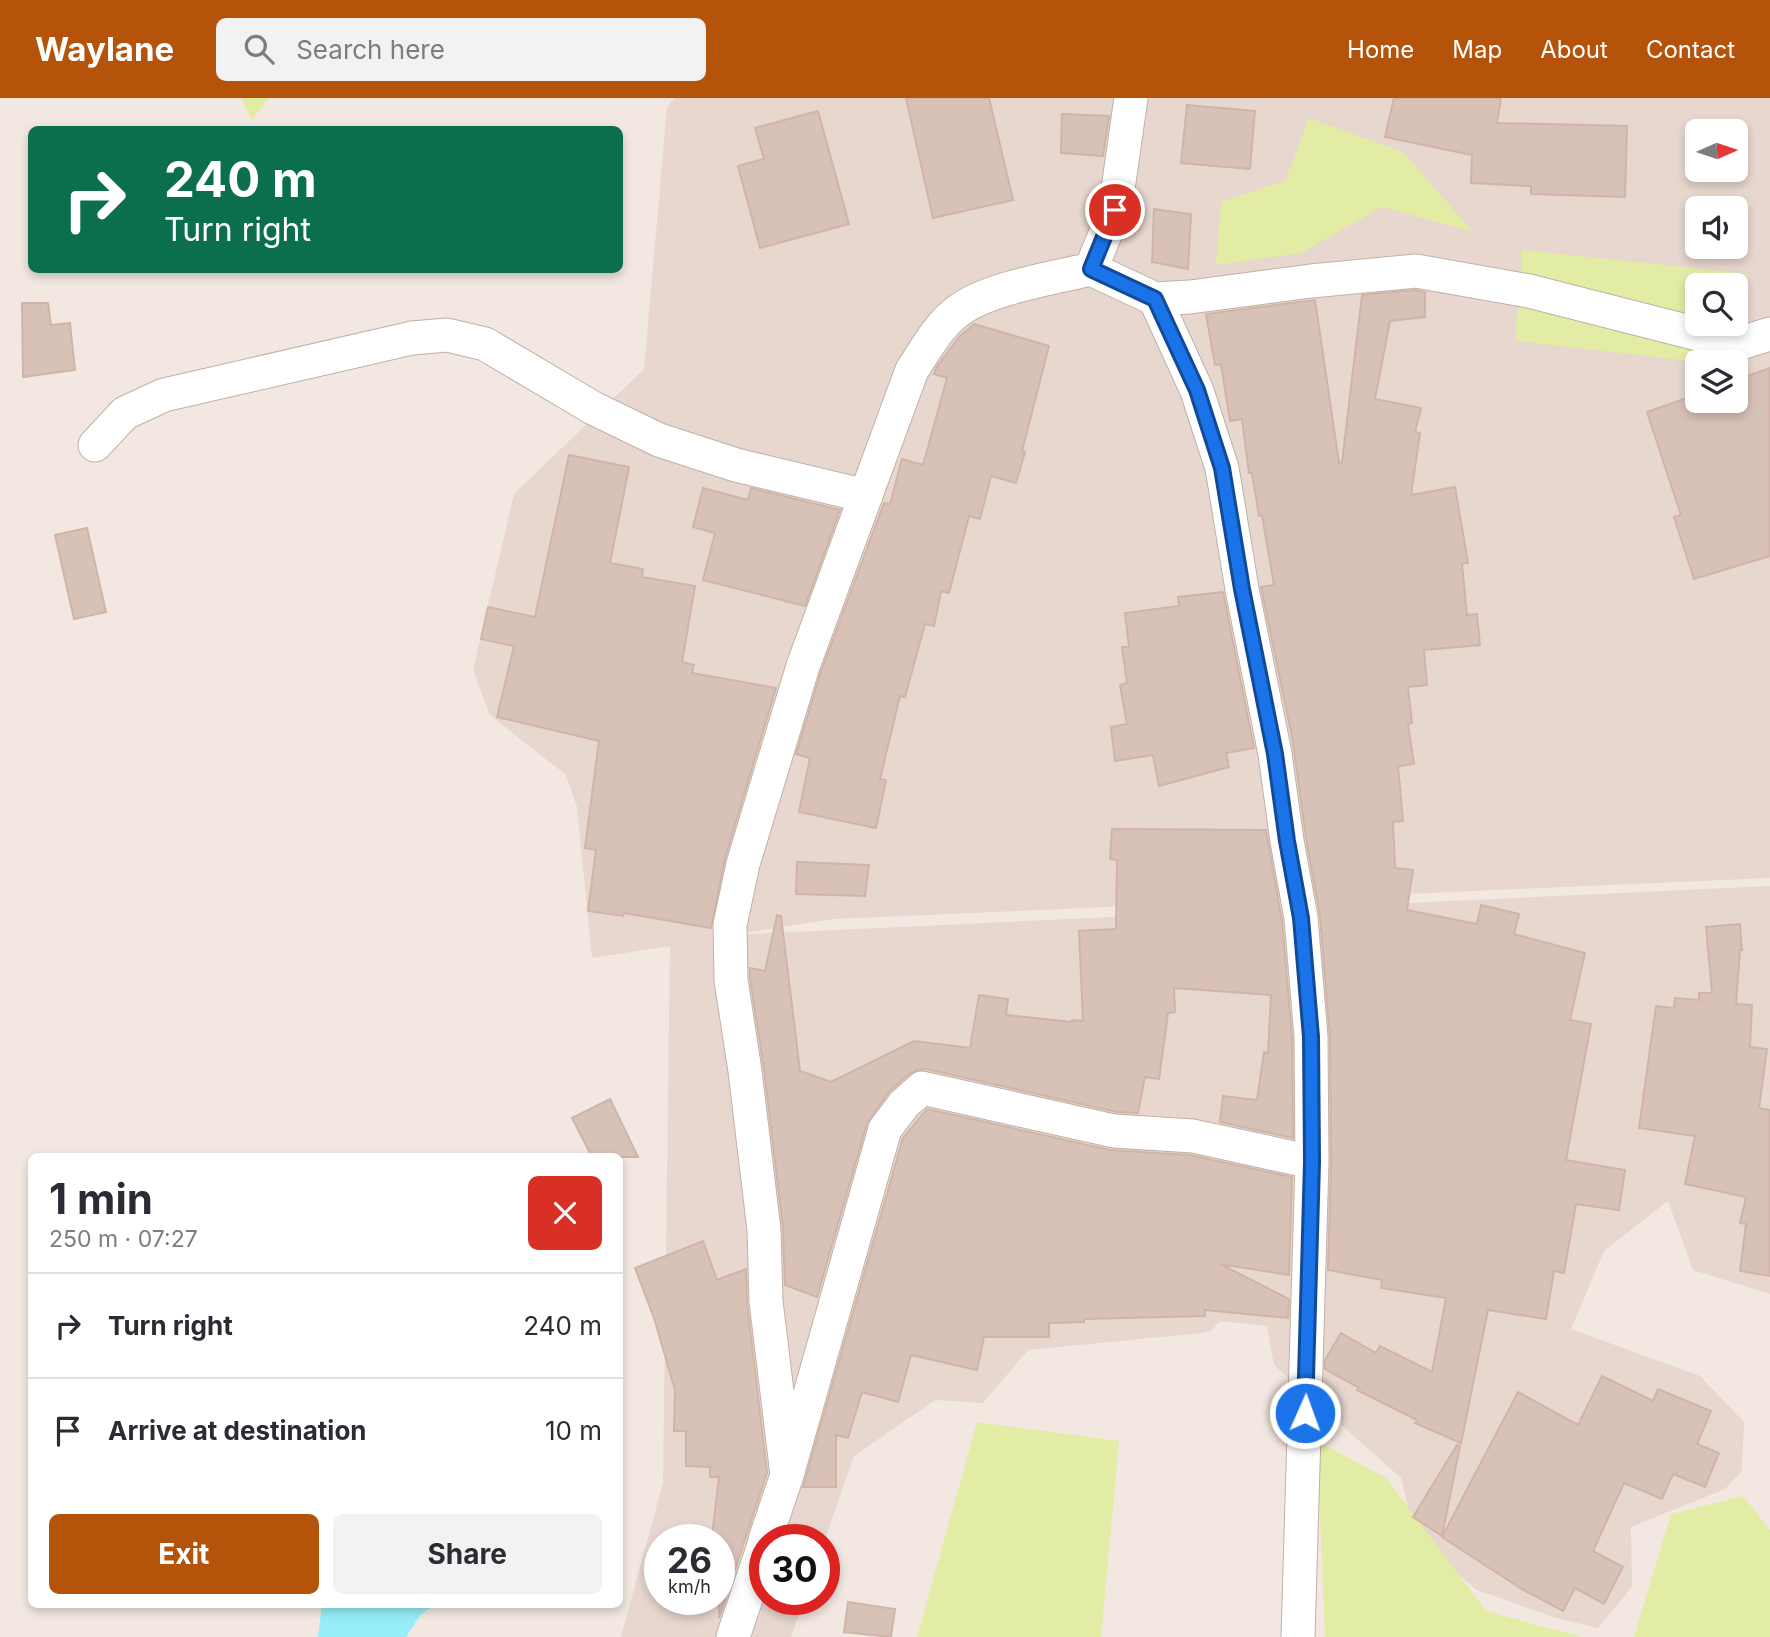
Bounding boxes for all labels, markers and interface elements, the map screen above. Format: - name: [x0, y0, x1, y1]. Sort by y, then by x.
- search box: [216, 18, 706, 81]
- text: Waylane: [35, 29, 174, 69]
- icon: search: [240, 30, 278, 68]
- text: Search here: [296, 34, 445, 65]
- text: Home: [1347, 35, 1414, 64]
- text: Map: [1452, 35, 1502, 64]
- text: About: [1540, 35, 1608, 64]
- text: Contact: [1646, 35, 1735, 64]
- north arrow: [1685, 119, 1748, 182]
- map controls: [1685, 119, 1748, 413]
- text: 240 m: [164, 150, 317, 209]
- icon: right: [49, 154, 140, 245]
- pin: [1085, 180, 1145, 240]
- icon: arrive: [1096, 191, 1134, 229]
- button: sound: [1685, 196, 1748, 259]
- text: Turn right: [164, 210, 311, 249]
- button: search: [1685, 273, 1748, 336]
- button: layers: [1685, 350, 1748, 413]
- text: 1 min: [49, 1173, 153, 1224]
- button: close: [528, 1176, 602, 1250]
- text: 250 m · 07:27: [49, 1225, 198, 1253]
- icon: right: [49, 1307, 87, 1345]
- text: Turn right: [108, 1310, 233, 1341]
- text: 240 m: [523, 1310, 602, 1341]
- position arrow: [1268, 1376, 1342, 1450]
- icon: arrive: [49, 1412, 87, 1450]
- text: Arrive at destination: [108, 1415, 367, 1446]
- text: 10 m: [545, 1415, 602, 1446]
- button: Exit: [49, 1514, 319, 1594]
- button: Share: [333, 1514, 602, 1594]
- speed limit sign: 30: [749, 1524, 840, 1615]
- text: 26: [667, 1539, 712, 1581]
- text: km/h: [668, 1576, 711, 1597]

